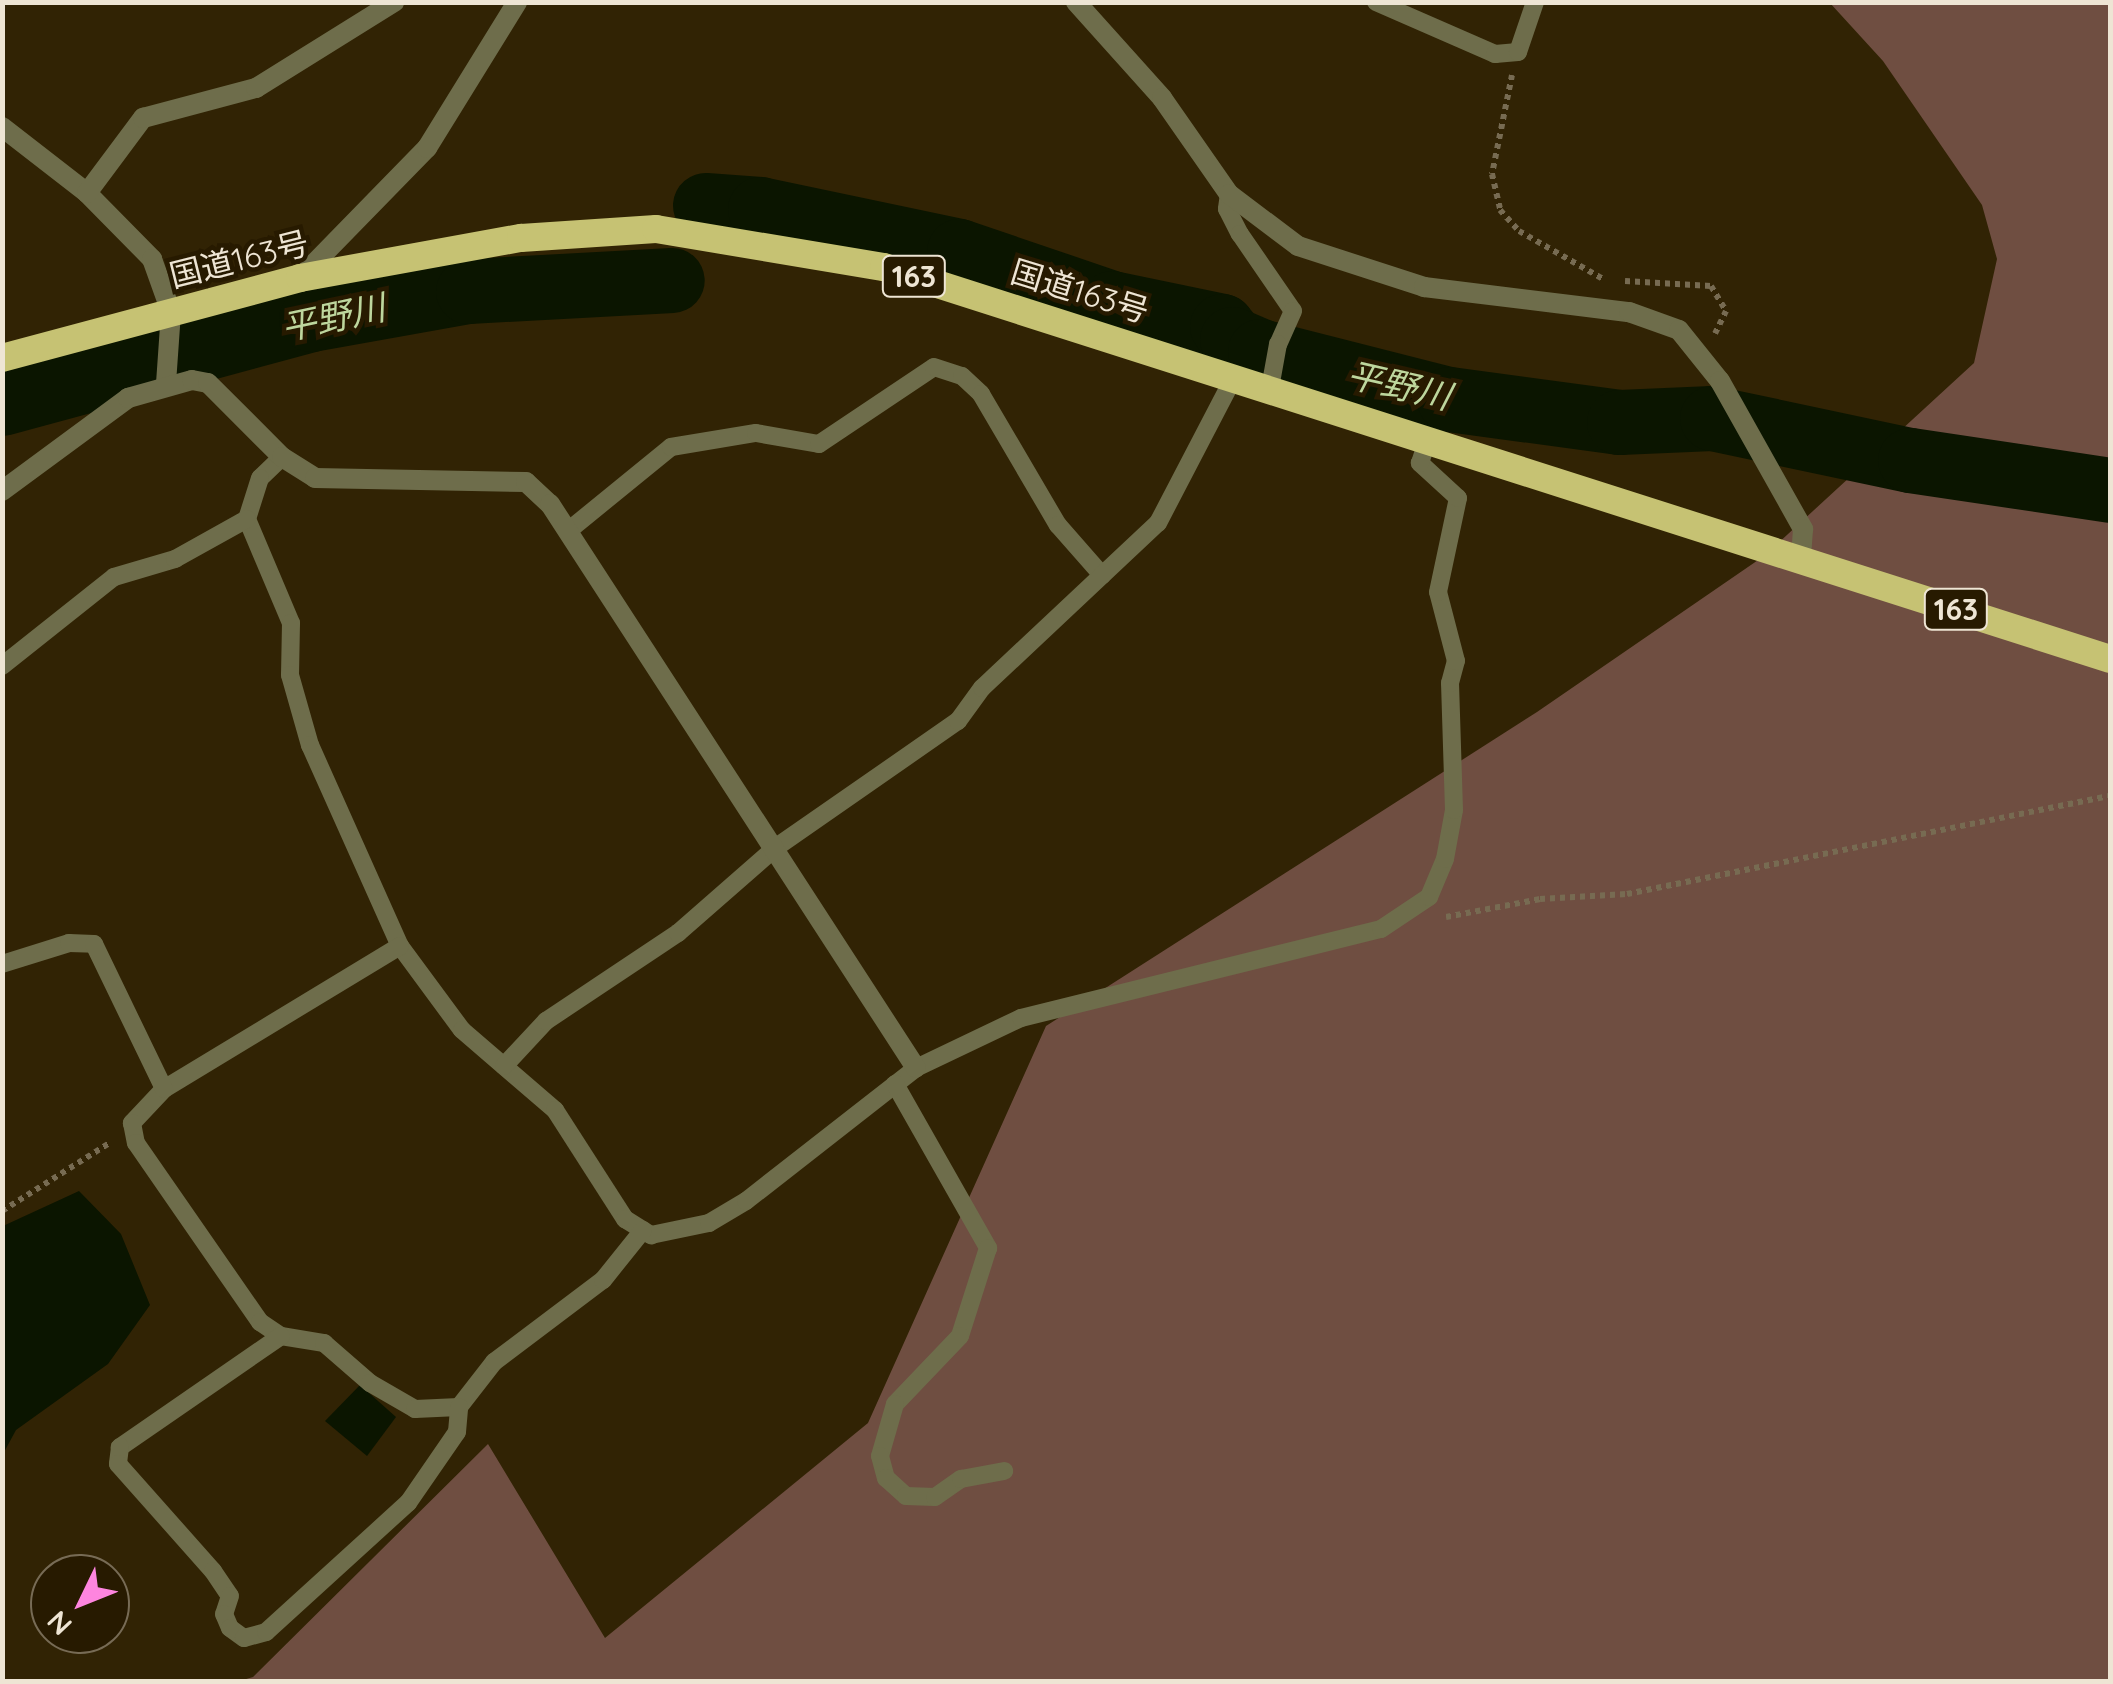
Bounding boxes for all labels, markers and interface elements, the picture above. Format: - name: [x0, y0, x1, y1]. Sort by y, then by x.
- street label: 国道163号: [166, 223, 312, 295]
- road number: 163: [882, 251, 946, 301]
- street label: 国道163号: [1007, 252, 1153, 330]
- water label: 平野川: [277, 286, 389, 348]
- water label: 平野川: [1343, 353, 1455, 417]
- road number: 163: [1924, 584, 1988, 634]
- north arrow: [30, 1554, 130, 1654]
- text: N: [39, 1604, 79, 1643]

